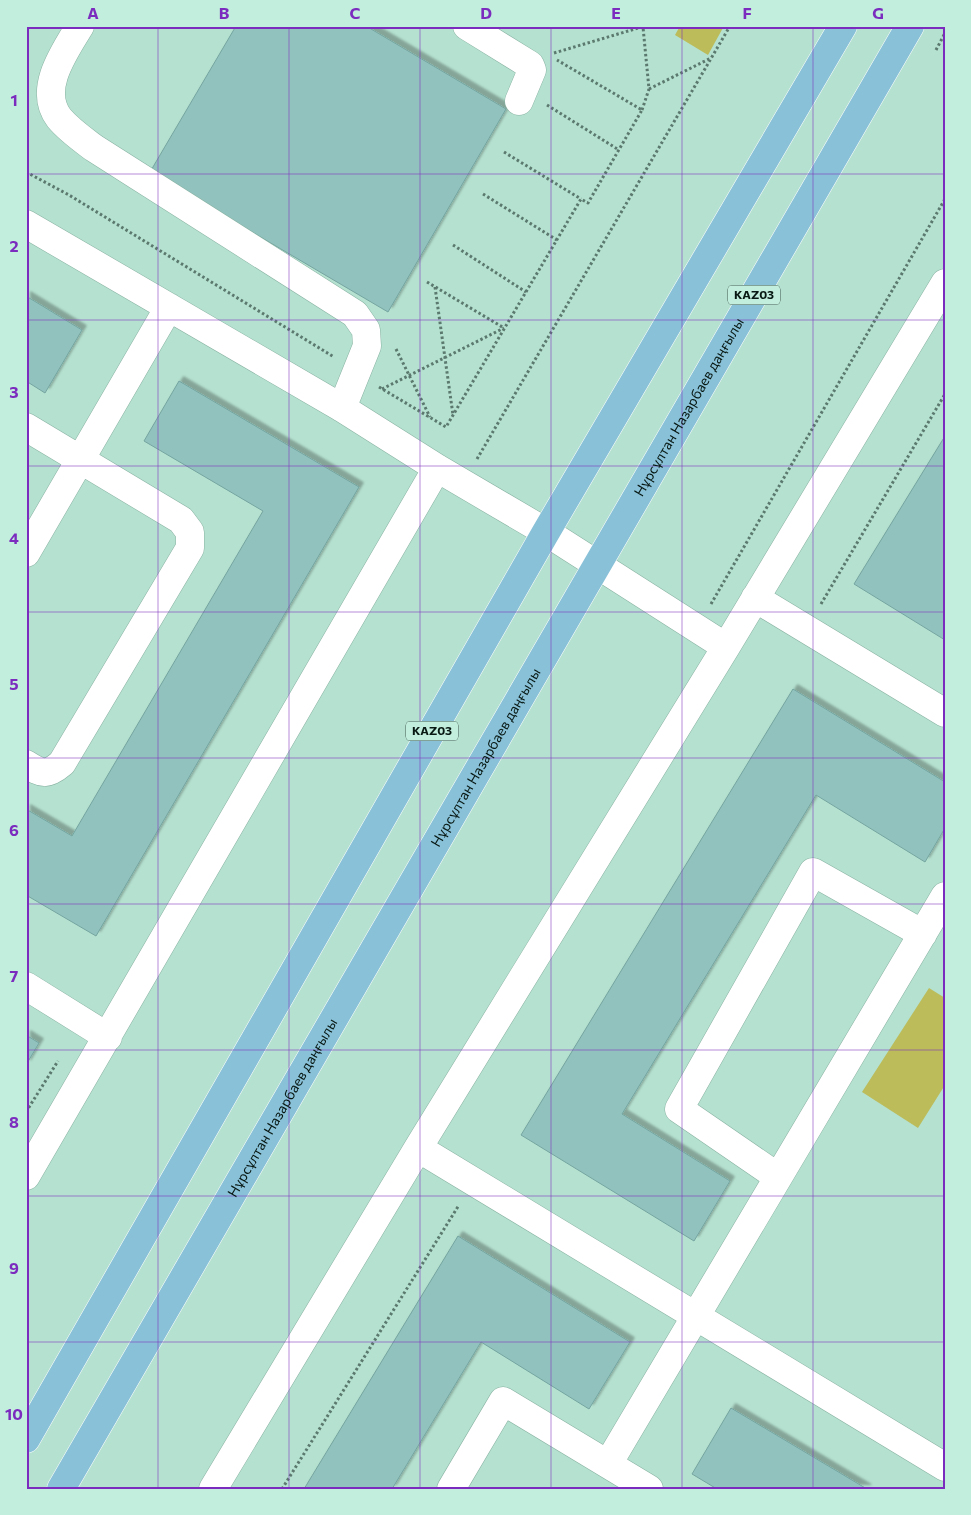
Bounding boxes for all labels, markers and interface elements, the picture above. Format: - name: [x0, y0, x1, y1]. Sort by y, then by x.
- text: A: [87, 3, 99, 22]
- text: B: [219, 3, 230, 22]
- text: C: [350, 3, 361, 22]
- text: D: [480, 3, 492, 22]
- text: E: [611, 3, 621, 22]
- text: F: [742, 3, 752, 22]
- text: G: [872, 3, 884, 22]
- text: 1: [10, 90, 18, 109]
- text: 2: [9, 236, 19, 255]
- road number: KАZ03: [728, 286, 780, 304]
- street label: Нұрсұлтан Назарбаев даңғылы: [630, 314, 747, 499]
- text: 3: [9, 382, 19, 401]
- text: 4: [9, 528, 19, 547]
- street label: Нұрсұлтан Назарбаев даңғылы: [427, 665, 544, 849]
- text: 5: [9, 674, 19, 693]
- road number: KАZ03: [406, 721, 458, 740]
- text: 6: [9, 820, 19, 839]
- text: 7: [10, 966, 19, 985]
- street label: Нұрсұлтан Назарбаев даңғылы: [223, 1015, 340, 1200]
- text: 8: [9, 1112, 19, 1131]
- text: 9: [9, 1258, 19, 1277]
- text: 10: [5, 1404, 23, 1423]

